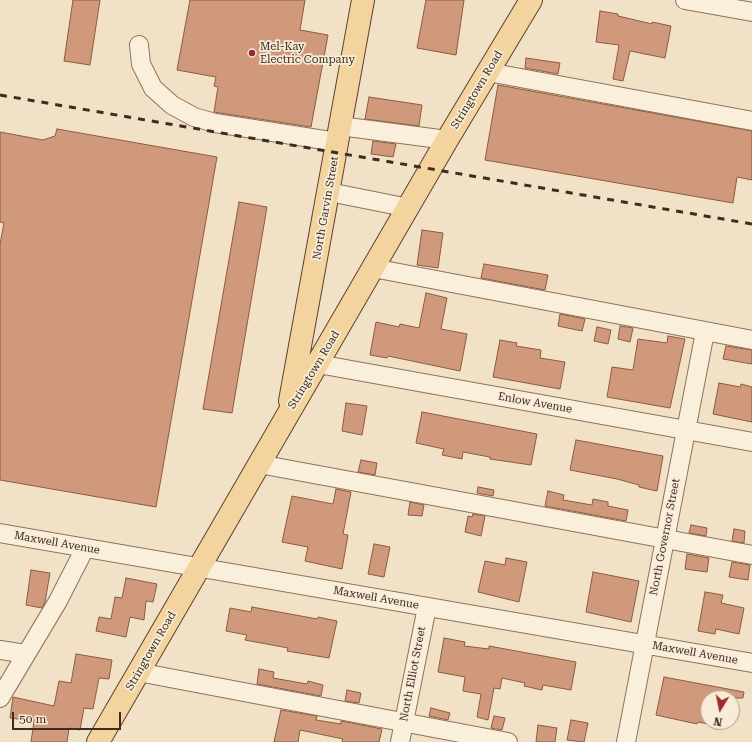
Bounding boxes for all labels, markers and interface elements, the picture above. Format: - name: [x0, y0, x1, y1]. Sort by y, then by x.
- place label: Mel-Kay Electric Company: [260, 40, 355, 66]
- marker: Mel-Kay Electric Company: [247, 48, 257, 58]
- street label: Stringtown Road: [448, 48, 506, 132]
- street label: North Garvin Street: [310, 155, 342, 261]
- street label: Stringtown Road: [285, 328, 343, 412]
- street label: Enlow Avenue: [497, 390, 573, 416]
- street label: North Governor Street: [647, 477, 683, 597]
- street label: Maxwell Avenue: [13, 529, 101, 557]
- street label: Maxwell Avenue: [332, 584, 420, 612]
- street label: Stringtown Road: [123, 609, 179, 693]
- street label: North Elliot Street: [397, 625, 429, 723]
- street label: Maxwell Avenue: [651, 639, 739, 667]
- north arrow: [700, 690, 740, 730]
- scale bar: [14, 704, 123, 730]
- text: 50 m: [19, 712, 46, 726]
- text: N: [713, 714, 723, 728]

